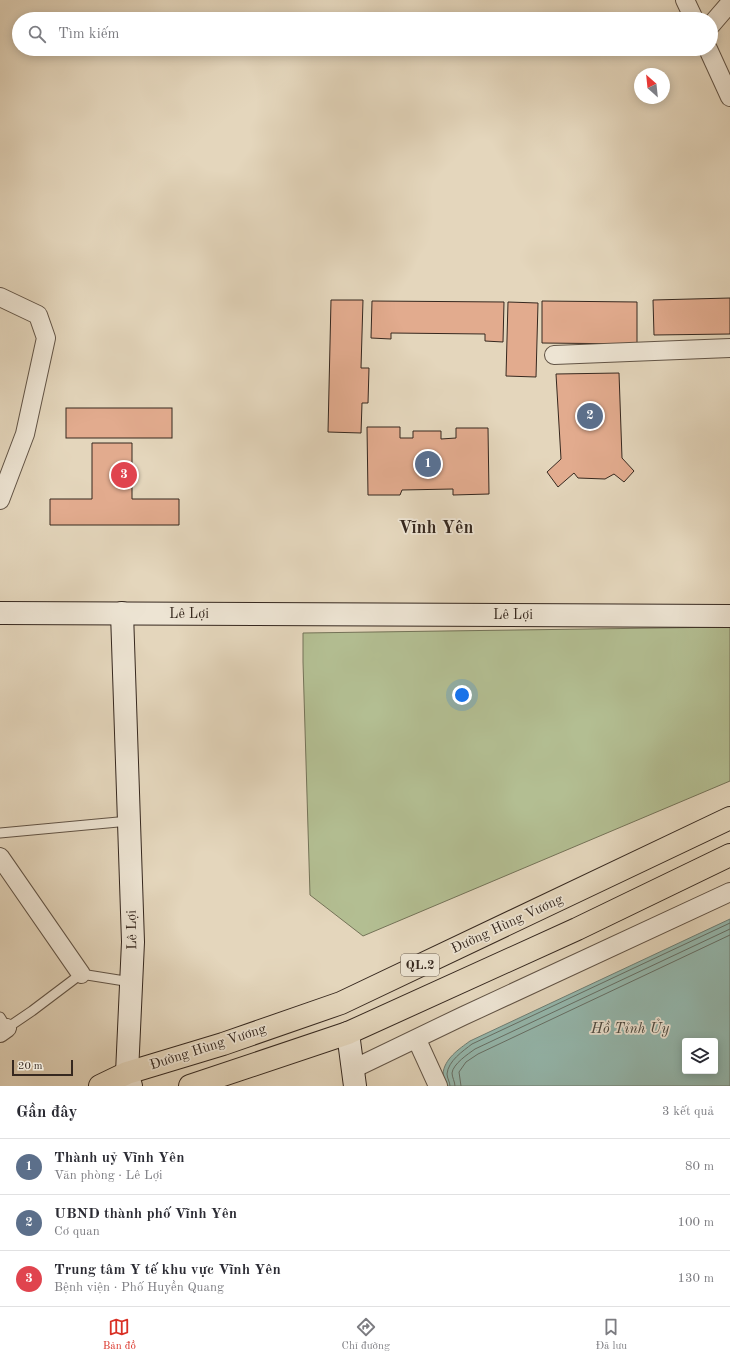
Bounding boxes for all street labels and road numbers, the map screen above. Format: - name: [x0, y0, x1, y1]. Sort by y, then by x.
- street label: Lê Lợi: [169, 607, 209, 621]
- street label: Lê Lợi: [493, 608, 533, 622]
- street label: Đường Hùng Vương: [449, 892, 565, 956]
- street label: Lê Lợi: [125, 910, 139, 950]
- road number: QL.2: [401, 954, 439, 976]
- street label: Đường Hùng Vương: [148, 1021, 268, 1072]

